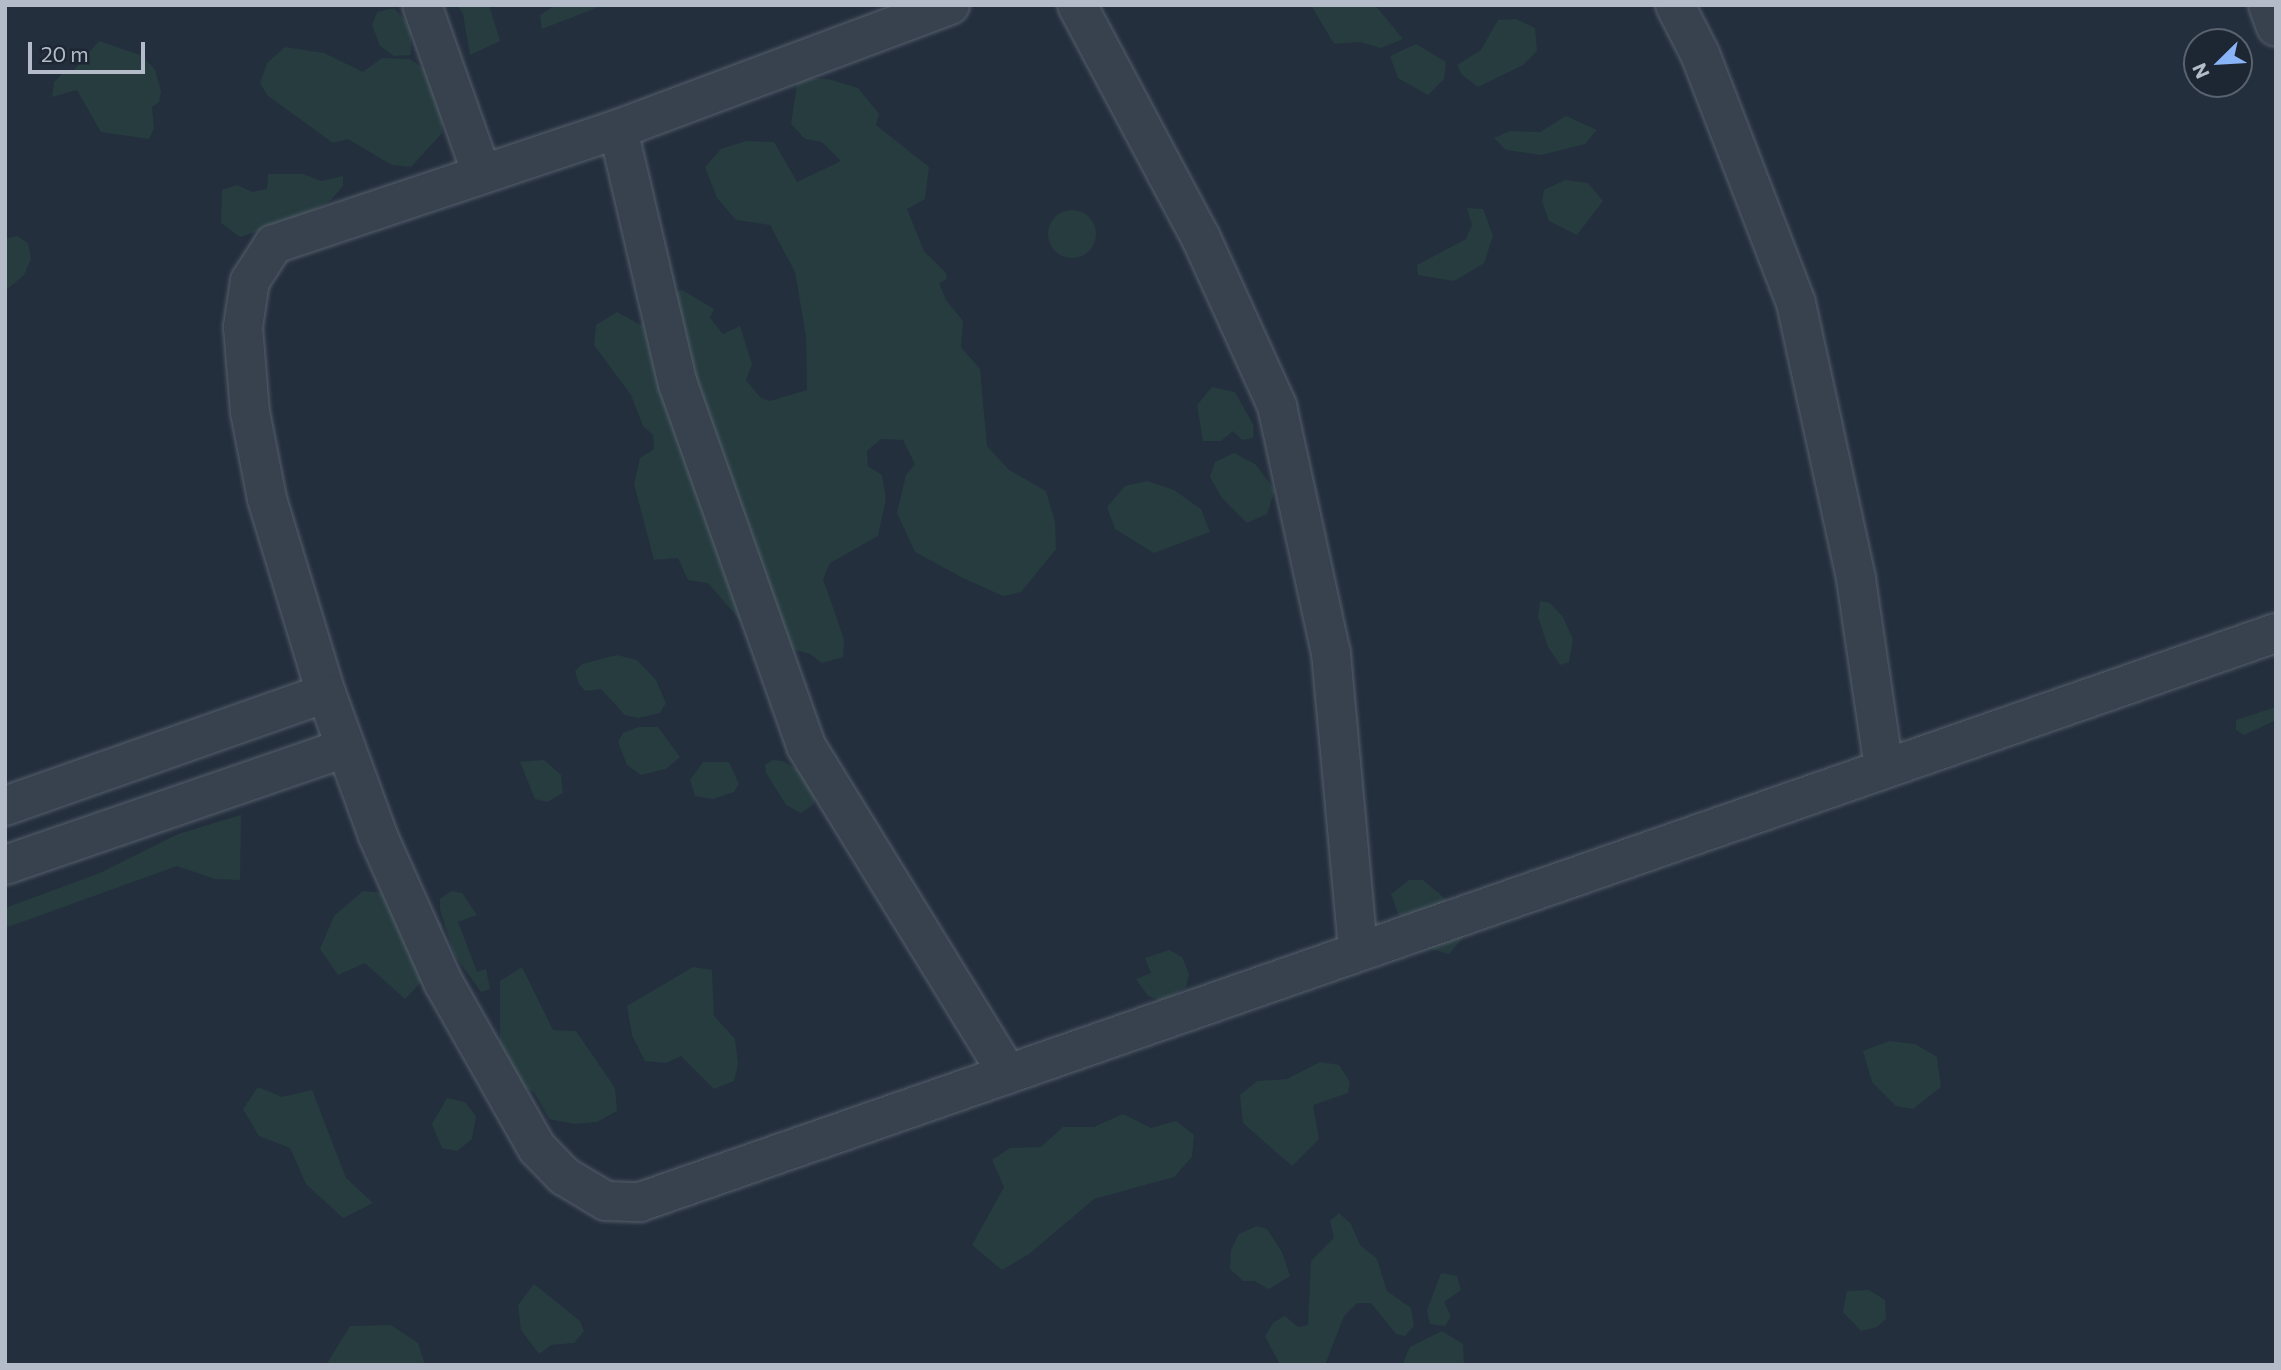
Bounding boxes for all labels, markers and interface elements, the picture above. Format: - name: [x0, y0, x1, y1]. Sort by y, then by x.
- scale bar: [32, 28, 149, 72]
- north arrow: [2183, 28, 2253, 98]
- text: 20 m: [41, 41, 89, 66]
- text: N: [2187, 60, 2214, 82]

